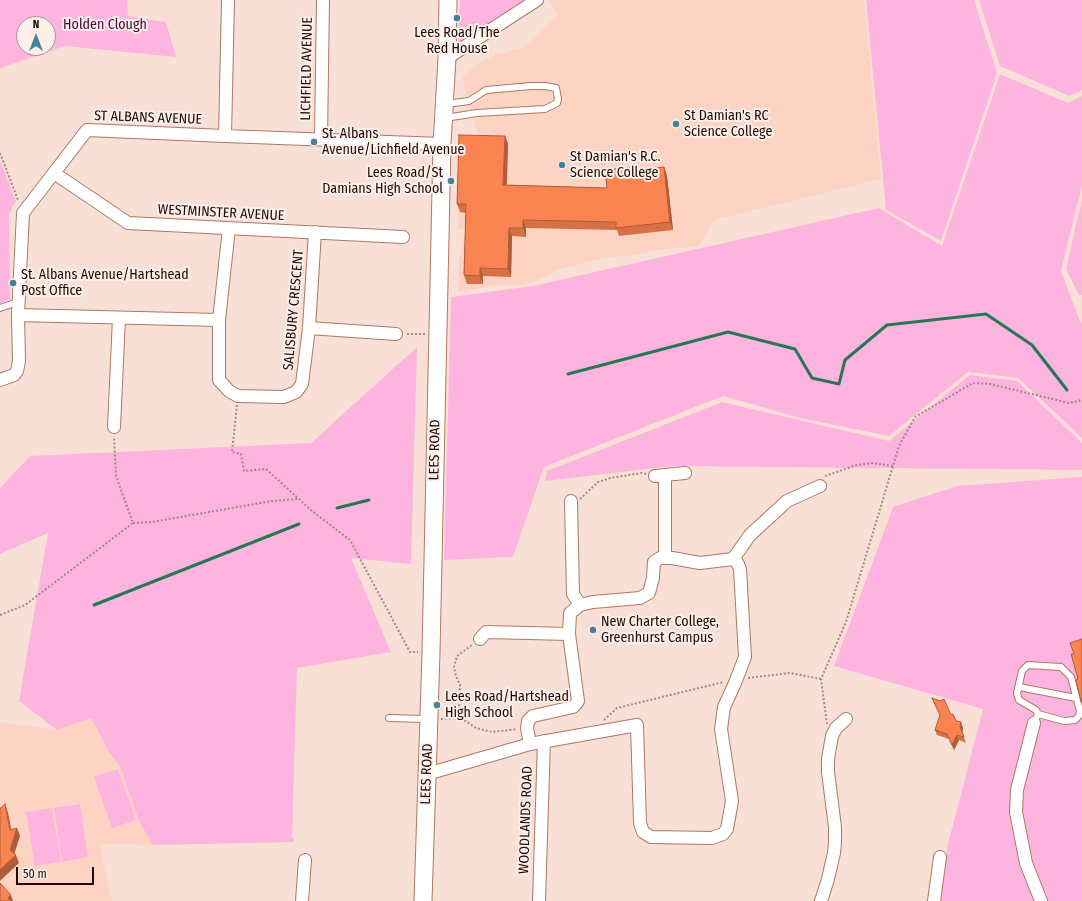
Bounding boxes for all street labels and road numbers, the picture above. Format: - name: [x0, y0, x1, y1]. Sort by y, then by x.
- street label: LICHFIELD AVENUE: [298, 17, 316, 121]
- street label: ST ALBANS AVENUE: [94, 108, 202, 128]
- street label: WESTMINSTER AVENUE: [157, 201, 285, 225]
- street label: SALISBURY CRESCENT: [280, 249, 308, 371]
- street label: LEES ROAD: [426, 419, 444, 481]
- street label: LEES ROAD: [418, 743, 436, 805]
- street label: WOODLANDS ROAD: [516, 766, 536, 874]

